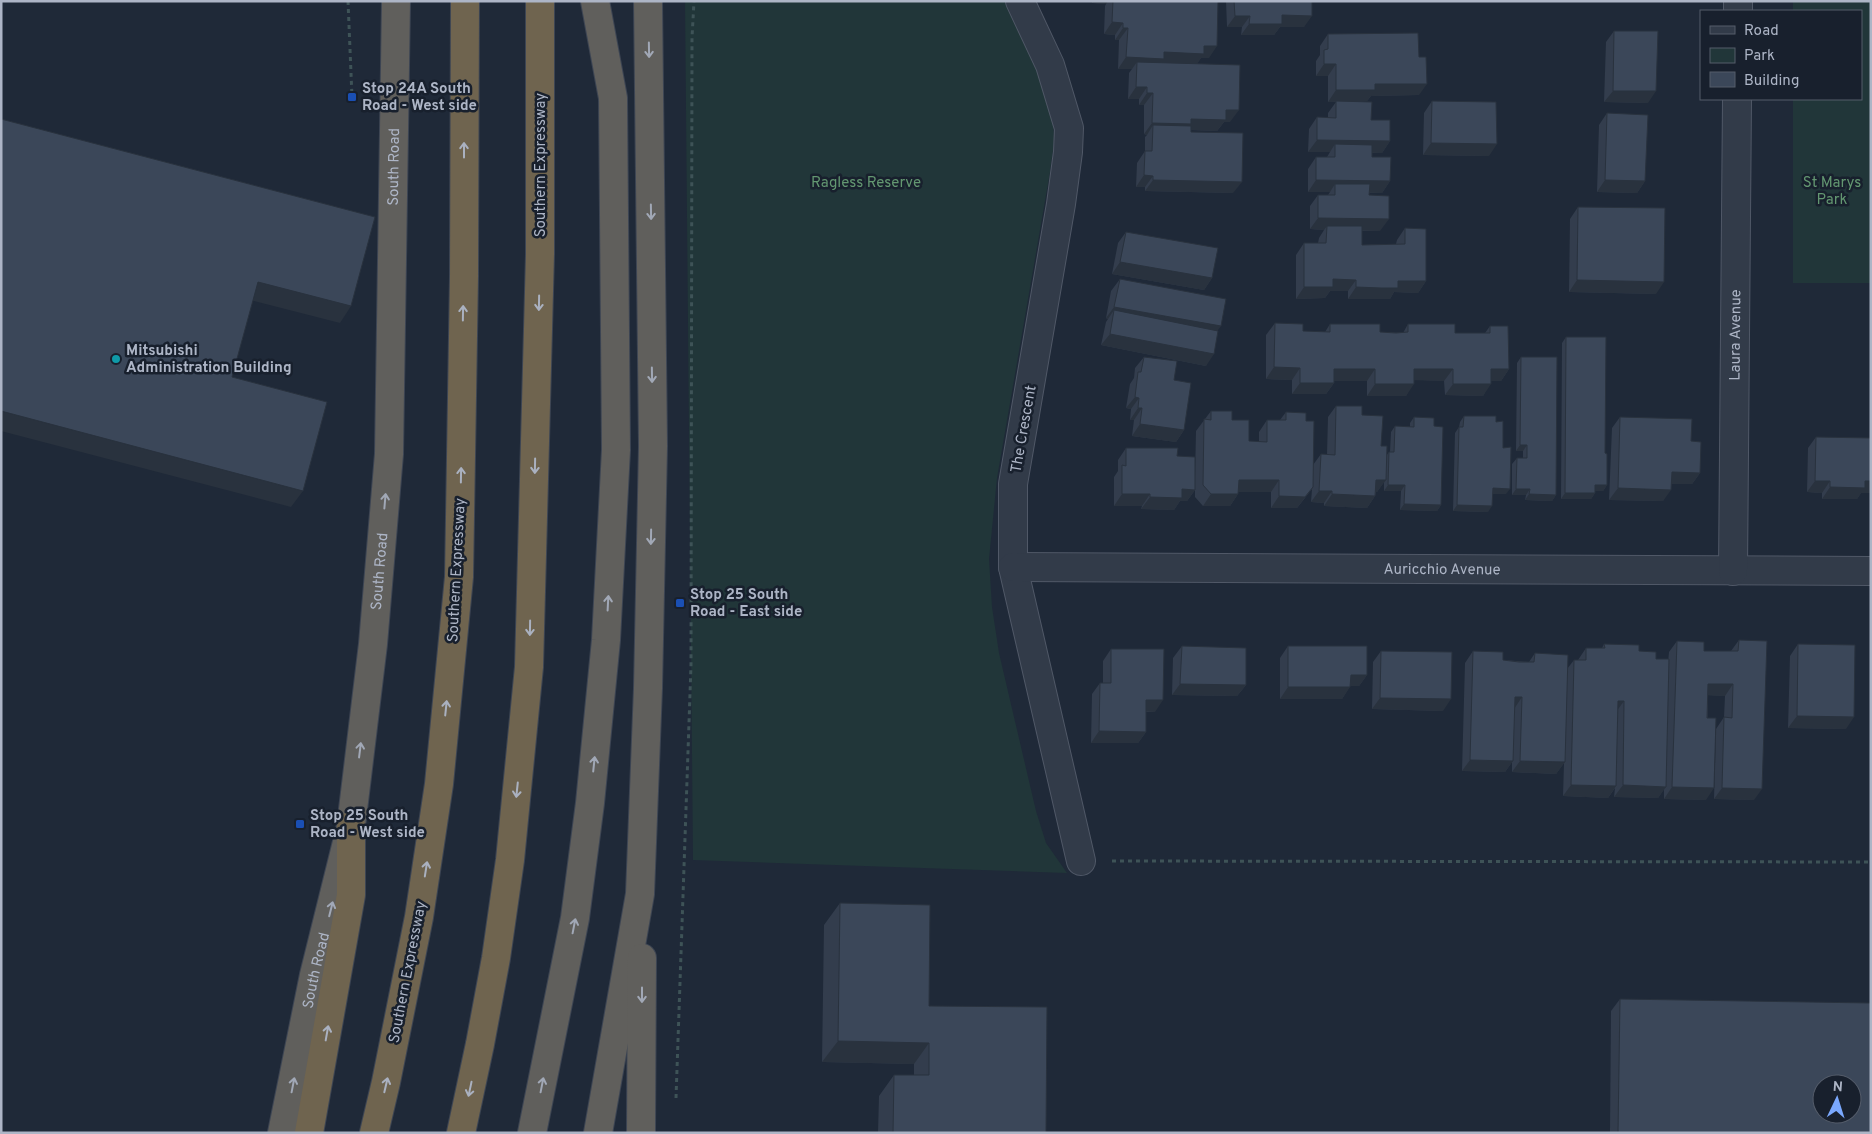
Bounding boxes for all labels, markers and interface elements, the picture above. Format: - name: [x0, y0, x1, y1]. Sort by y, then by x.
- legend: [1700, 10, 1862, 100]
- text: Road: [1744, 22, 1779, 41]
- one-way arrow: [644, 42, 654, 58]
- text: Park: [1744, 47, 1775, 66]
- text: Building: [1744, 72, 1799, 91]
- place label: Stop 24A South Road - West side: [362, 80, 477, 116]
- marker: Stop 24A South Road - West side: [346, 91, 358, 103]
- street label: Southern Expressway: [532, 93, 551, 237]
- street label: South Road: [385, 128, 405, 206]
- one-way arrow: [459, 143, 469, 159]
- park label: Ragless Reserve: [811, 174, 921, 193]
- park label: St Marys Park: [1803, 174, 1861, 210]
- one-way arrow: [646, 204, 655, 220]
- street label: Laura Avenue: [1727, 289, 1746, 381]
- one-way arrow: [534, 294, 544, 311]
- one-way arrow: [458, 305, 468, 322]
- place label: Mitsubishi Administration Building: [126, 342, 292, 378]
- marker: Mitsubishi Administration Building: [110, 353, 122, 365]
- one-way arrow: [647, 366, 657, 383]
- street label: The Crescent: [1007, 384, 1042, 475]
- one-way arrow: [530, 457, 539, 473]
- one-way arrow: [456, 468, 466, 484]
- one-way arrow: [381, 493, 390, 509]
- street label: Southern Expressway: [444, 497, 471, 643]
- one-way arrow: [646, 529, 656, 545]
- street label: South Road: [368, 532, 393, 611]
- street label: Auricchio Avenue: [1383, 561, 1501, 580]
- place label: Stop 25 South Road - East side: [690, 586, 802, 622]
- one-way arrow: [604, 595, 613, 611]
- marker: Stop 25 South Road - East side: [674, 597, 686, 609]
- one-way arrow: [526, 620, 535, 636]
- one-way arrow: [441, 700, 451, 716]
- one-way arrow: [355, 742, 365, 758]
- one-way arrow: [589, 757, 599, 773]
- one-way arrow: [512, 782, 522, 798]
- place label: Stop 25 South Road - West side: [310, 807, 425, 843]
- marker: Stop 25 South Road - West side: [294, 818, 306, 830]
- one-way arrow: [421, 861, 431, 877]
- street label: Southern Expressway: [385, 900, 432, 1045]
- one-way arrow: [327, 902, 336, 918]
- one-way arrow: [569, 918, 579, 934]
- street label: South Road: [299, 931, 335, 1011]
- one-way arrow: [637, 986, 647, 1003]
- one-way arrow: [322, 1026, 332, 1042]
- north arrow: [1812, 1074, 1862, 1124]
- one-way arrow: [538, 1077, 547, 1093]
- one-way arrow: [288, 1078, 298, 1094]
- one-way arrow: [382, 1078, 391, 1094]
- text: N: [1832, 1079, 1843, 1096]
- one-way arrow: [465, 1080, 475, 1096]

